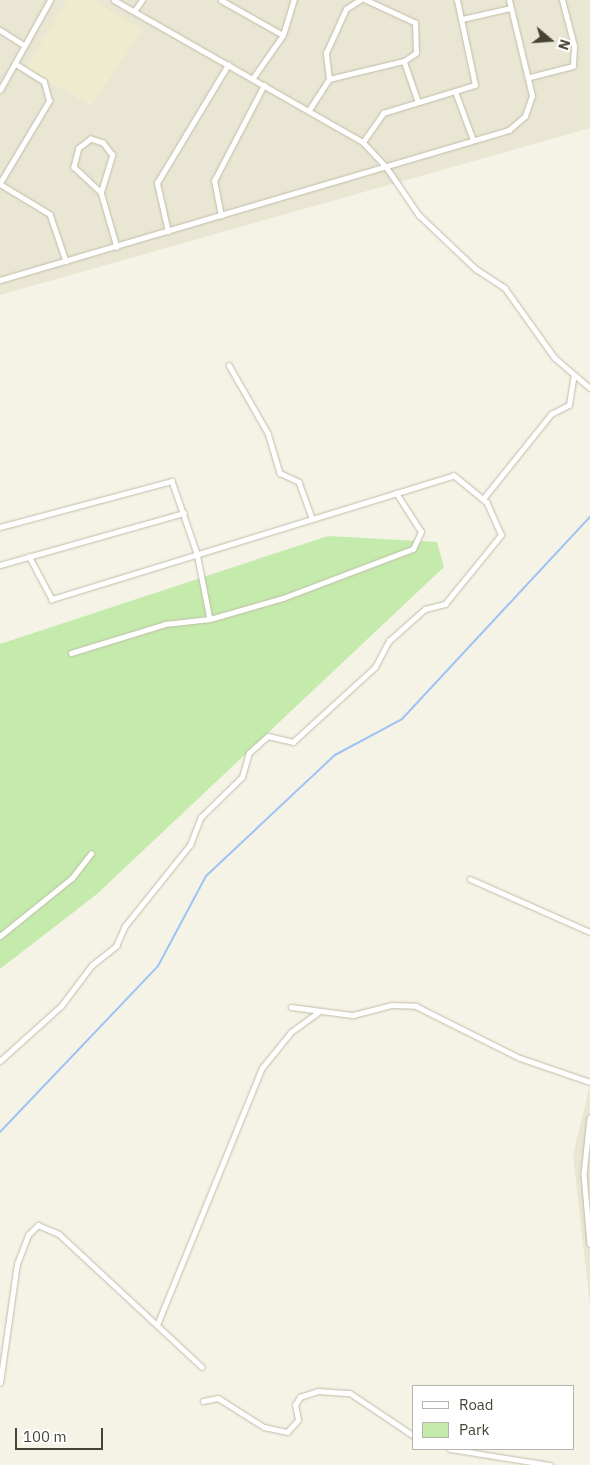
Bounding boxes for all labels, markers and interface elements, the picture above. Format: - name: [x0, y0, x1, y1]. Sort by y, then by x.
- north arrow: [525, 15, 575, 65]
- text: N: [554, 37, 574, 52]
- legend: [412, 1385, 575, 1450]
- text: Road: [459, 1395, 494, 1414]
- scale bar: [18, 1418, 105, 1450]
- text: Park: [459, 1420, 489, 1439]
- text: 100 m: [23, 1427, 67, 1446]

